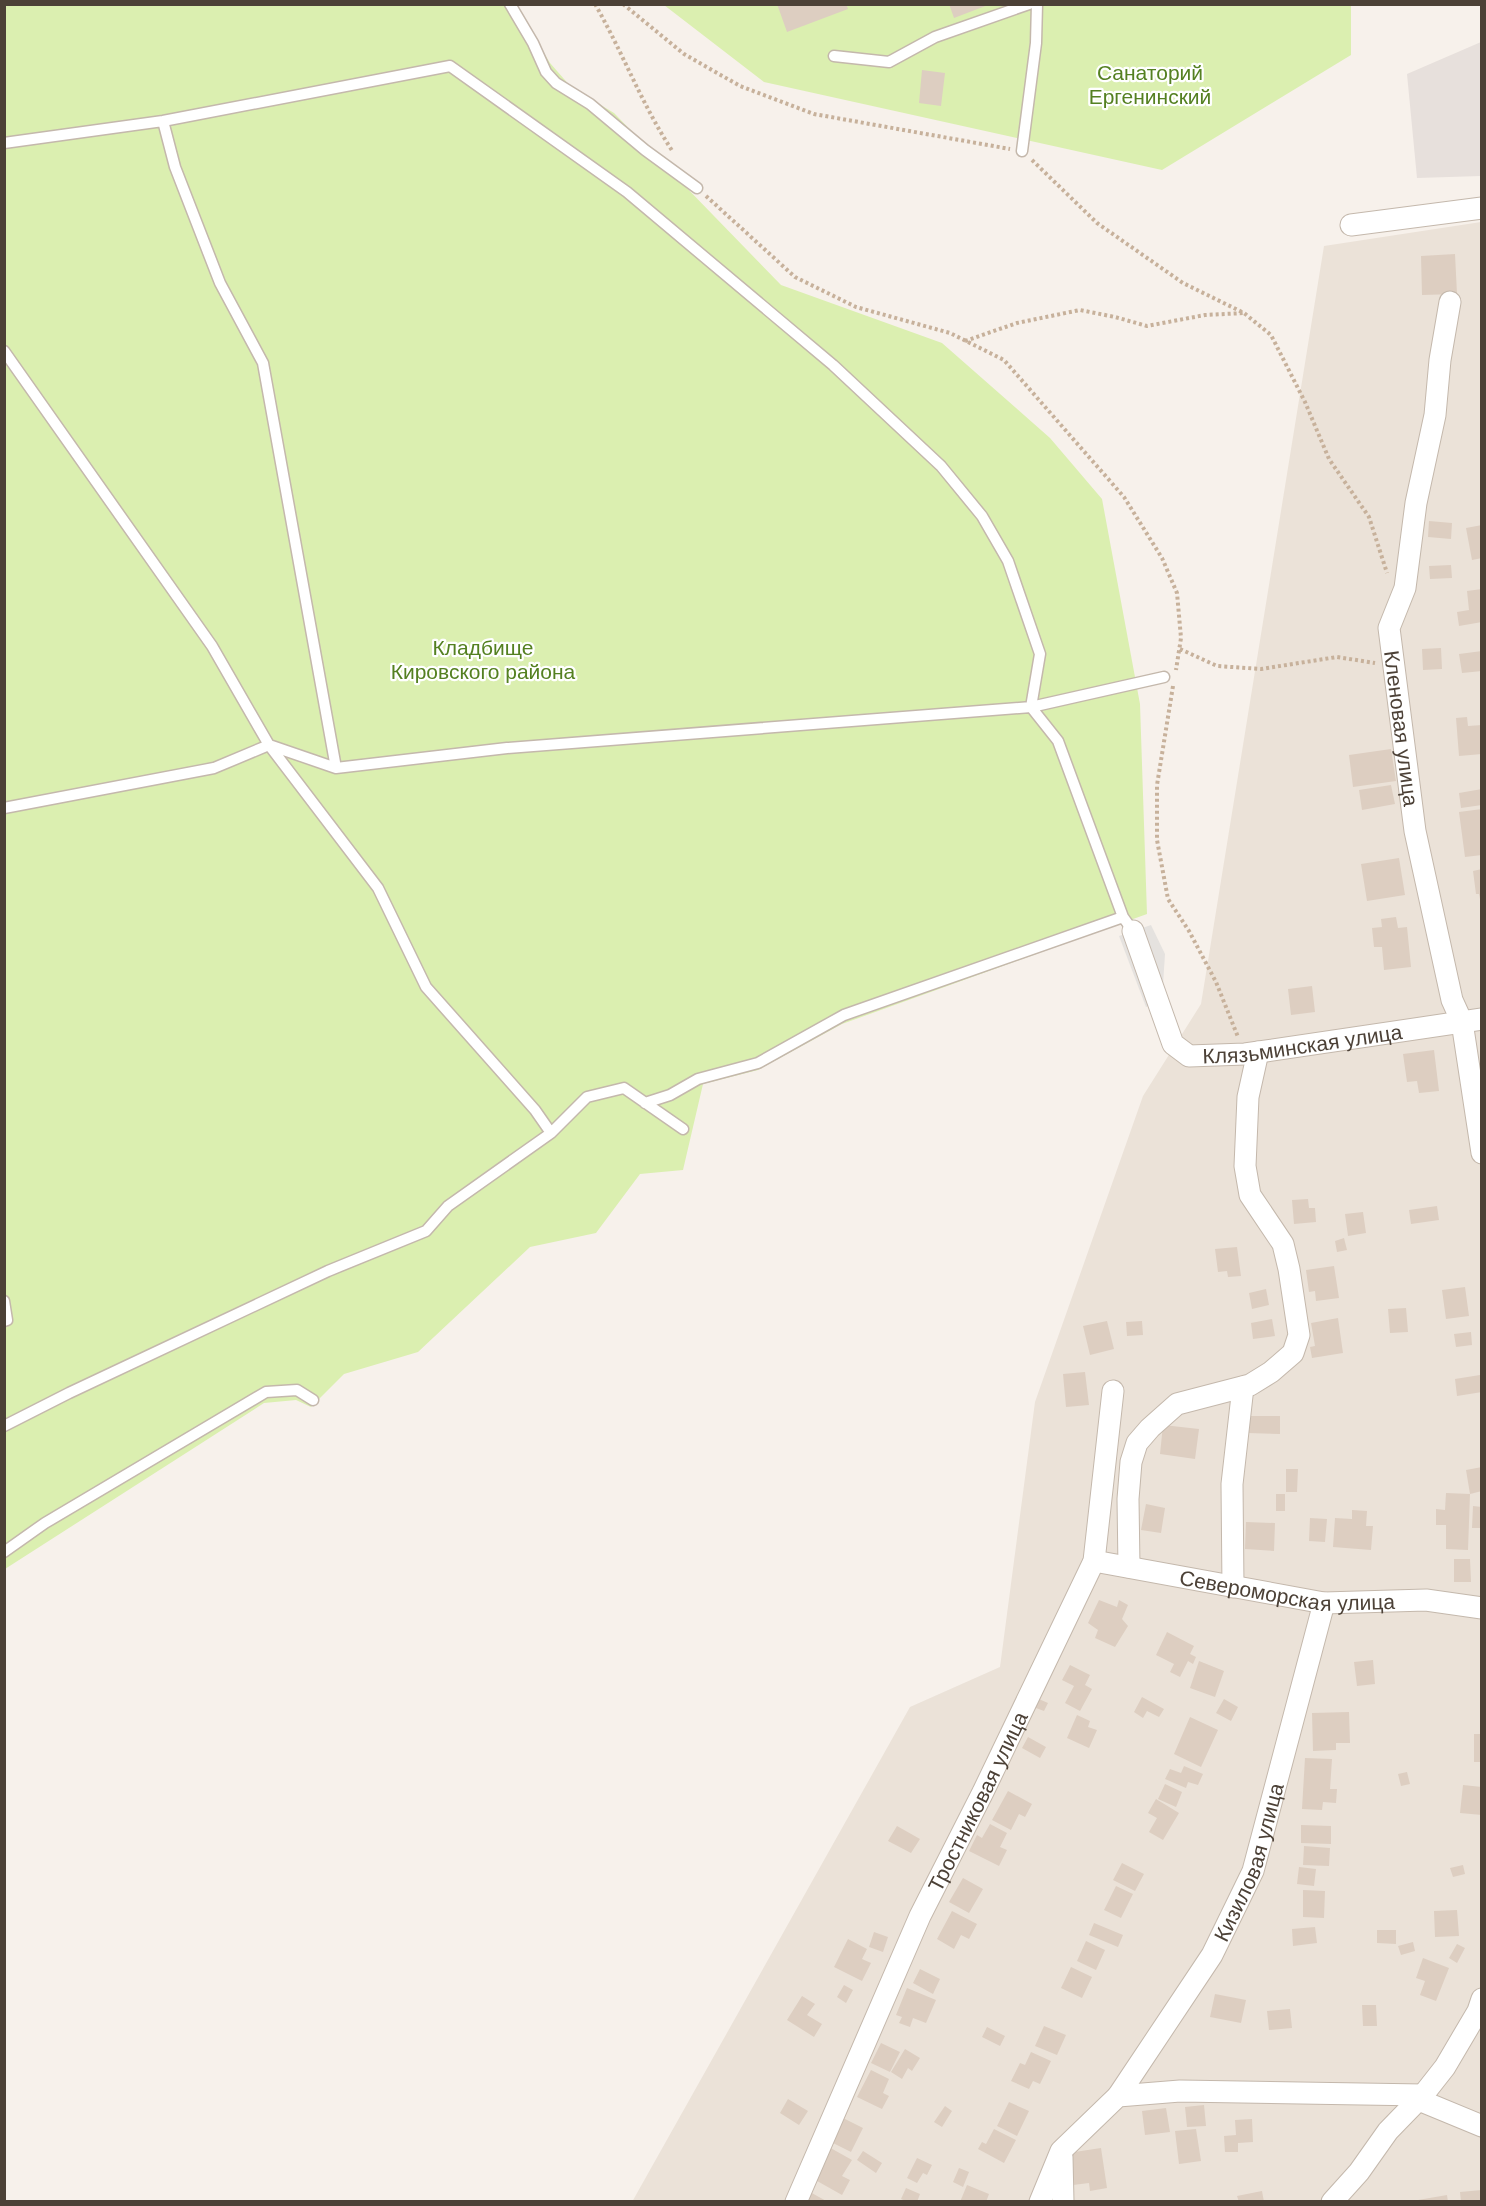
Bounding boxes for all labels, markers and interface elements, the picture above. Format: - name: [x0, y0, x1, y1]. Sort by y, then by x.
- park label: Санаторий Ергенинский: [1089, 61, 1211, 108]
- park label: Кладбище Кировского района: [391, 636, 576, 683]
- street label: Кленовая улица: [1380, 649, 1423, 808]
- street label: Клязьминская улица: [1202, 1019, 1404, 1067]
- street label: Североморская улица: [1178, 1565, 1396, 1615]
- street label: Тростниковая улица: [923, 1708, 1032, 1895]
- street label: Кизиловая улица: [1209, 1780, 1287, 1945]

